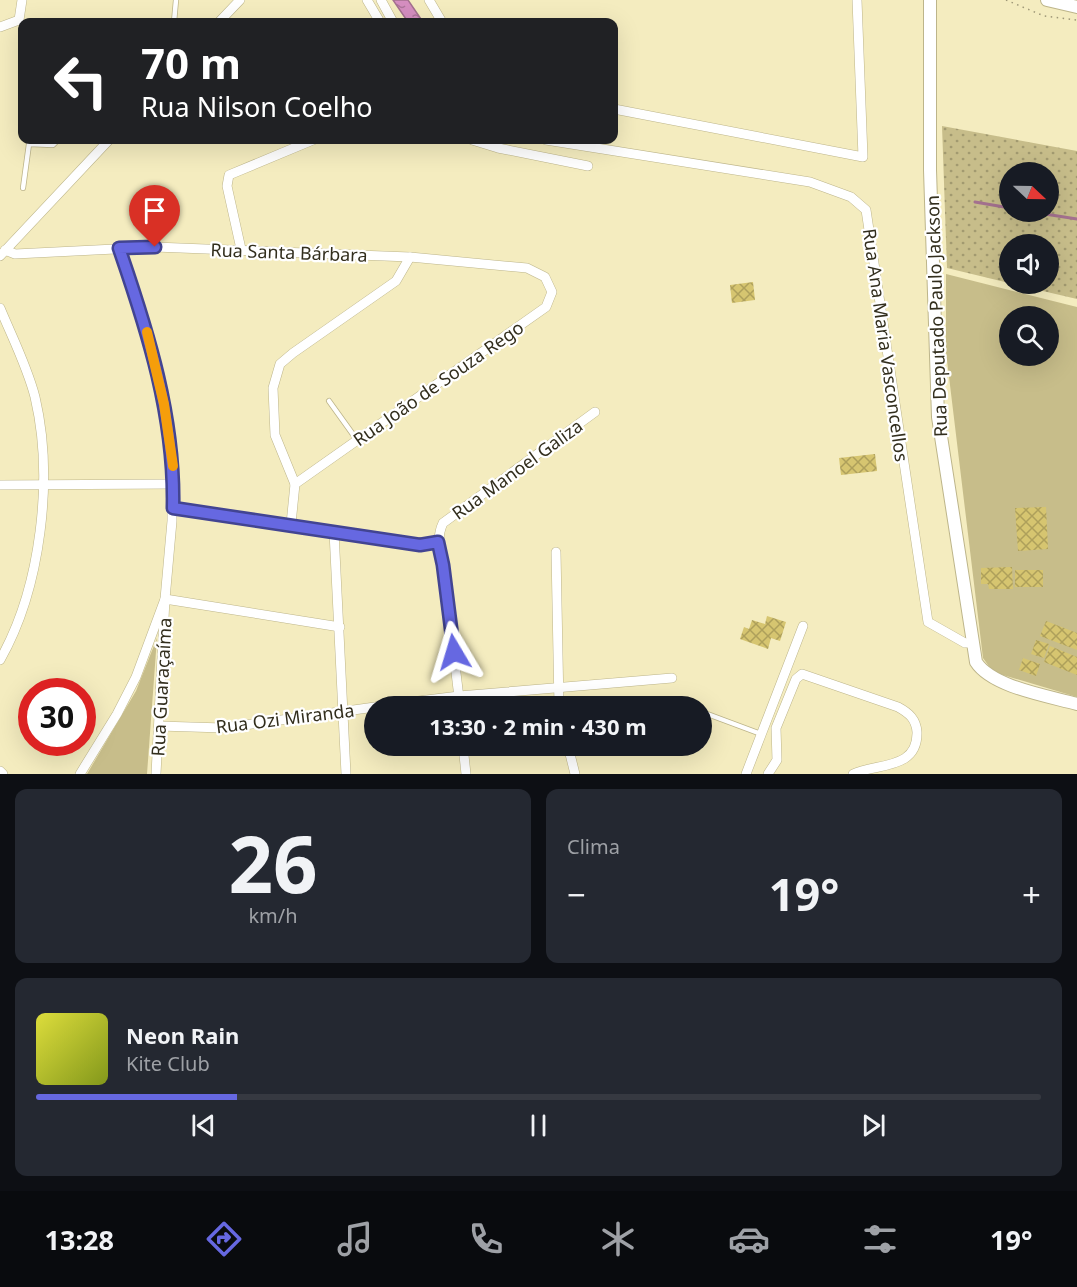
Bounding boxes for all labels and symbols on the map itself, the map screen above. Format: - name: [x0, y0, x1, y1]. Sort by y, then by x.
- north arrow: [999, 162, 1059, 222]
- pin: [129, 185, 180, 247]
- street label: Rua Deputado Paulo Jackson: [920, 195, 952, 437]
- street label: Rua Ana Maria Vasconcellos: [858, 227, 914, 463]
- street label: Rua Santa Bárbara: [210, 237, 368, 267]
- street label: Rua João de Souza Rego: [348, 315, 528, 451]
- street label: Rua Manoel Galiza: [447, 413, 587, 525]
- street label: Rua Guaraçaíma: [145, 617, 177, 757]
- position arrow: [422, 620, 486, 684]
- speed limit sign: 30: [18, 678, 96, 756]
- street label: Rua Ozi Miranda: [214, 698, 356, 738]

